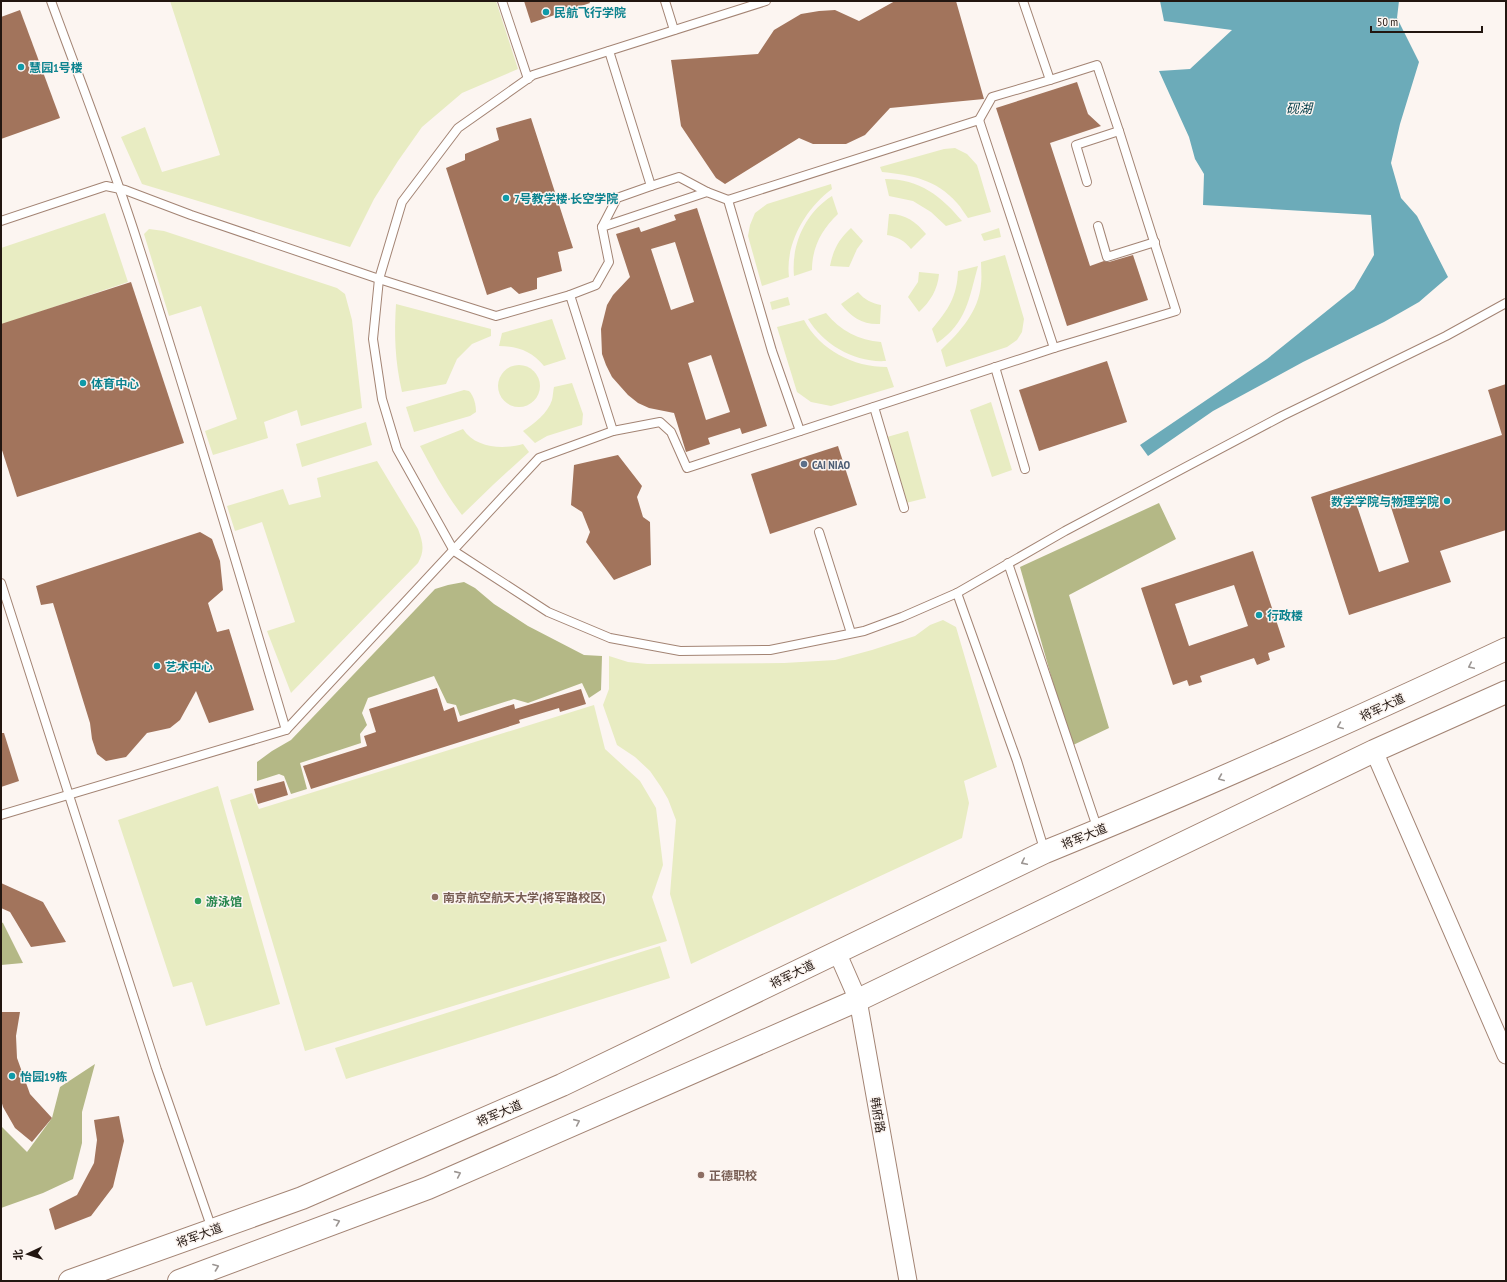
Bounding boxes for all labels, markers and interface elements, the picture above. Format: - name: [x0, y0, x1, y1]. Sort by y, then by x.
- place label: 民航飞行学院: [554, 5, 626, 20]
- marker: 民航飞行学院: [541, 7, 551, 17]
- scale bar: [1371, 8, 1482, 34]
- text: 50 m: [1377, 14, 1398, 29]
- place label: 慧园1号楼: [29, 60, 83, 75]
- marker: 慧园1号楼: [16, 62, 26, 72]
- water label: 砚湖: [1286, 100, 1314, 117]
- place label: 7号教学楼·长空学院: [514, 191, 618, 206]
- marker: 7号教学楼·长空学院: [501, 193, 511, 203]
- place label: 体育中心: [91, 376, 139, 391]
- marker: 体育中心: [78, 378, 88, 388]
- place label: CAI NIAO: [812, 457, 850, 472]
- marker: CAI NIAO: [799, 459, 809, 469]
- place label: 数学学院与物理学院: [1331, 494, 1439, 509]
- marker: 数学学院与物理学院: [1442, 496, 1452, 506]
- place label: 行政楼: [1267, 608, 1303, 623]
- marker: 行政楼: [1254, 610, 1264, 620]
- place label: 艺术中心: [165, 659, 213, 674]
- marker: 艺术中心: [152, 661, 162, 671]
- one-way arrow: [1467, 661, 1475, 669]
- street label: 将军大道: [1357, 690, 1407, 724]
- one-way arrow: [1337, 721, 1344, 729]
- one-way arrow: [1217, 773, 1224, 781]
- street label: 将军大道: [1059, 820, 1109, 852]
- one-way arrow: [1021, 857, 1028, 865]
- place label: 南京航空航天大学(将军路校区): [443, 890, 606, 905]
- marker: 南京航空航天大学(将军路校区): [430, 892, 440, 902]
- place label: 游泳馆: [206, 894, 242, 909]
- marker: 游泳馆: [193, 896, 203, 906]
- street label: 将军大道: [767, 957, 817, 991]
- place label: 怡园19栋: [20, 1069, 67, 1084]
- marker: 怡园19栋: [7, 1071, 17, 1081]
- street label: 韩府路: [867, 1096, 889, 1134]
- street label: 将军大道: [474, 1097, 524, 1129]
- one-way arrow: [574, 1119, 581, 1127]
- place label: 正德职校: [709, 1168, 757, 1183]
- marker: 正德职校: [696, 1170, 706, 1180]
- one-way arrow: [455, 1171, 462, 1179]
- one-way arrow: [334, 1218, 341, 1226]
- street label: 将军大道: [174, 1220, 224, 1250]
- north arrow: [8, 1234, 48, 1274]
- text: 北: [11, 1249, 25, 1261]
- one-way arrow: [212, 1264, 219, 1272]

